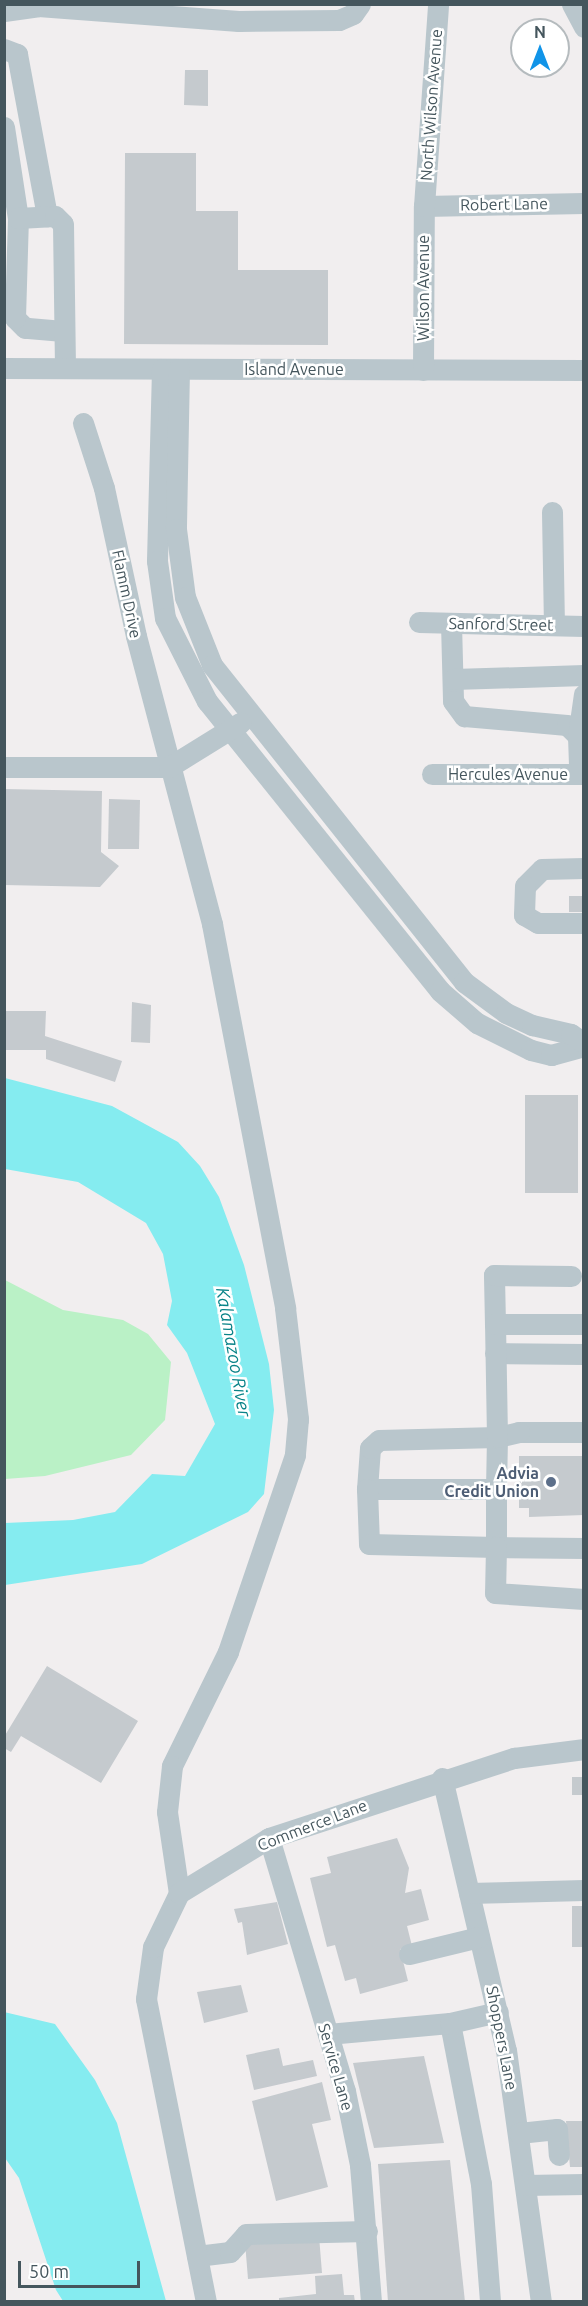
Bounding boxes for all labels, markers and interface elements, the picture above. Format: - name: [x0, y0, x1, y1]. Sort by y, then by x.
- north arrow: [510, 18, 570, 78]
- text: N: [534, 23, 546, 41]
- street label: North Wilson Avenue: [416, 28, 446, 182]
- street label: Robert Lane: [460, 194, 548, 214]
- street label: Wilson Avenue: [413, 235, 433, 341]
- street label: Island Avenue: [244, 359, 344, 379]
- street label: Flamm Drive: [108, 548, 146, 640]
- street label: Sanford Street: [448, 613, 554, 635]
- street label: Hercules Avenue: [448, 764, 568, 784]
- water label: Kalamazoo River: [212, 1286, 256, 1418]
- place label: Advia Credit Union: [444, 1463, 539, 1501]
- marker: Advia Credit Union: [544, 1475, 558, 1489]
- street label: Commerce Lane: [254, 1795, 370, 1855]
- street label: Shoppers Lane: [483, 1984, 521, 2092]
- street label: Service Lane: [314, 2021, 358, 2113]
- scale bar: [21, 2249, 142, 2287]
- text: 50 m: [29, 2261, 69, 2281]

